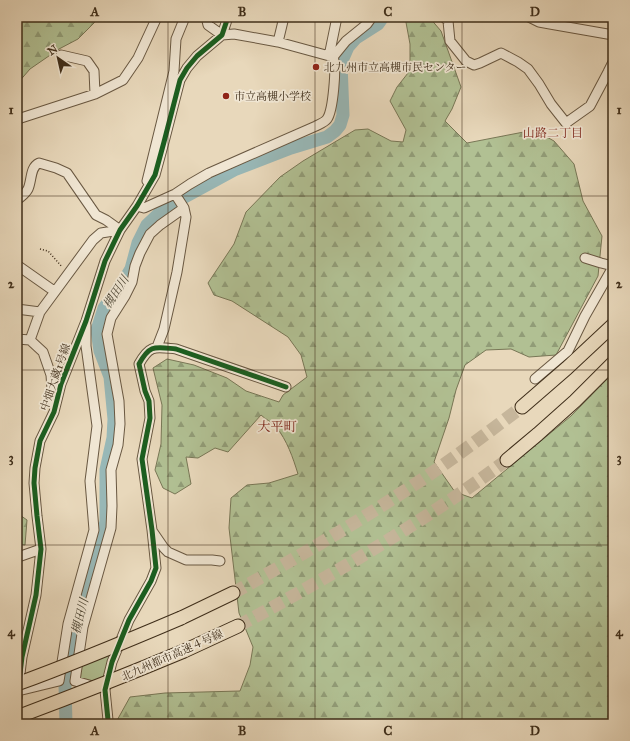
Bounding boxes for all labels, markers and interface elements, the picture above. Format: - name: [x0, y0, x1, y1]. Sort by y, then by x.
- text: A: [90, 4, 100, 20]
- text: B: [238, 4, 247, 20]
- text: C: [384, 4, 393, 20]
- text: D: [530, 4, 540, 20]
- north arrow: [38, 38, 78, 78]
- text: N: [45, 42, 61, 58]
- place label: 北九州市立高槻市民センター: [324, 61, 467, 74]
- marker: 北九州市立高槻市民センター: [311, 62, 321, 72]
- place label: 市立高槻小学校: [234, 90, 311, 103]
- marker: 市立高槻小学校: [221, 91, 231, 101]
- text: 1: [8, 102, 14, 118]
- text: 1: [616, 102, 622, 118]
- district label: 山路二丁目: [523, 126, 583, 140]
- water label: 槻田川: [100, 271, 133, 311]
- text: 2: [8, 276, 15, 292]
- text: 2: [616, 276, 623, 292]
- street label: 中畑大蔵1号線: [38, 342, 73, 413]
- district label: 大平町: [257, 419, 297, 435]
- text: 3: [8, 450, 14, 466]
- text: 3: [616, 450, 622, 466]
- water label: 槻田川: [69, 595, 92, 635]
- text: 4: [7, 624, 15, 640]
- text: 4: [615, 624, 623, 640]
- street label: 北九州都市高速４号線: [119, 627, 225, 684]
- text: A: [90, 723, 100, 739]
- text: B: [238, 723, 247, 739]
- text: C: [384, 723, 393, 739]
- text: D: [530, 723, 540, 739]

